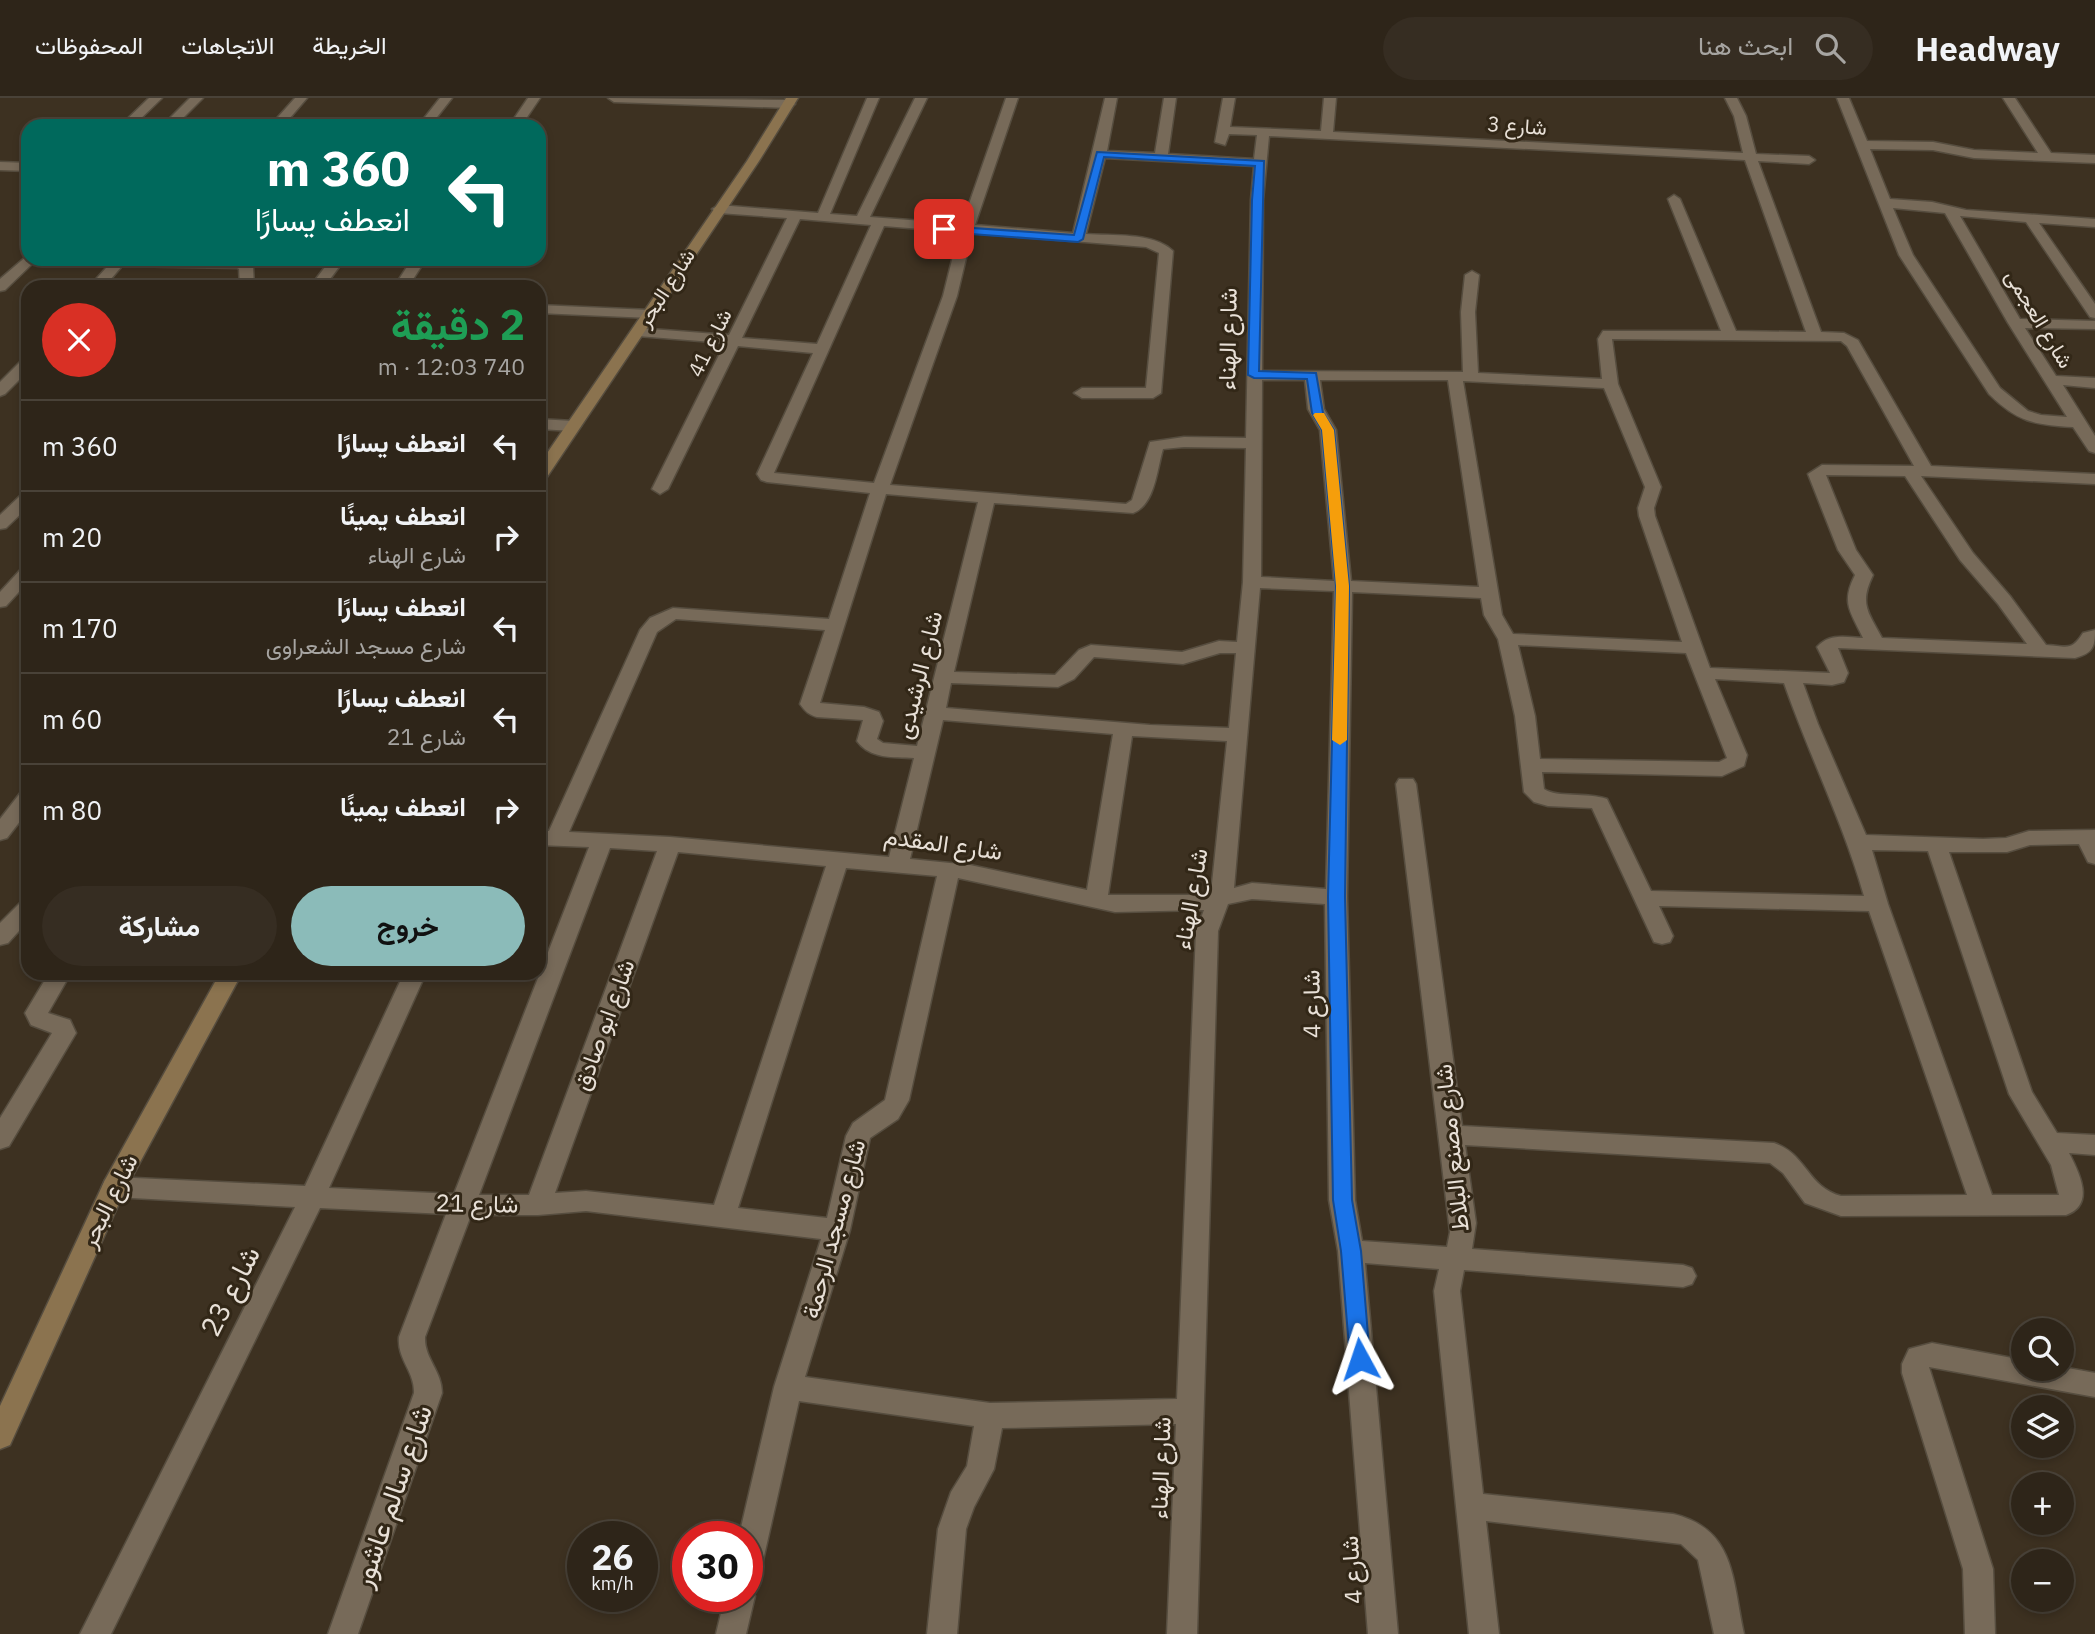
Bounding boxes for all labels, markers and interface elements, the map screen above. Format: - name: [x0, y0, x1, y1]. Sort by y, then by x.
- search box: [1383, 17, 1873, 80]
- text: Headway: [1915, 27, 2060, 70]
- text: ابحث هنا: [1698, 28, 1793, 62]
- text: المحفوظات: [35, 29, 143, 61]
- text: الاتجاهات: [181, 29, 274, 61]
- text: الخريطة: [312, 29, 387, 61]
- icon: search: [1811, 29, 1849, 67]
- street label: شارع 3: [1486, 109, 1548, 142]
- text: 360 m: [266, 136, 410, 199]
- icon: left: [434, 147, 525, 238]
- text: انعطف يسارًا: [255, 198, 410, 240]
- pin: [914, 199, 974, 259]
- icon: arrive: [925, 210, 963, 248]
- street label: شارع البحر: [629, 243, 702, 333]
- street label: شارع العجمى: [1999, 264, 2080, 374]
- street label: شارع الهناء: [1210, 287, 1245, 390]
- text: 2 دقيقة: [391, 297, 525, 352]
- button: close: [42, 303, 116, 377]
- street label: شارع 41: [681, 304, 738, 382]
- text: 740 m · 12:03: [378, 351, 525, 381]
- text: انعطف يسارًا: [337, 425, 466, 459]
- icon: left: [487, 427, 525, 465]
- text: 360 m: [42, 429, 118, 463]
- text: انعطف يمينًا: [340, 498, 466, 532]
- icon: right: [487, 518, 525, 556]
- text: 20 m: [42, 520, 102, 554]
- text: شارع الهناء: [368, 539, 466, 569]
- text: انعطف يسارًا: [337, 589, 466, 623]
- street label: شارع الرشيدى: [887, 607, 950, 742]
- icon: left: [487, 609, 525, 647]
- text: 170 m: [42, 611, 118, 645]
- text: شارع مسجد الشعراوى: [266, 630, 466, 660]
- text: انعطف يسارًا: [337, 680, 466, 714]
- icon: left: [487, 700, 525, 738]
- text: 60 m: [42, 702, 102, 736]
- text: شارع 21: [387, 721, 466, 751]
- text: انعطف يمينًا: [340, 789, 466, 823]
- icon: right: [487, 791, 525, 829]
- text: 80 m: [42, 793, 102, 827]
- street label: شارع المقدم: [882, 819, 1004, 868]
- street label: شارع الهناء: [1165, 846, 1216, 952]
- button: مشاركة: [42, 886, 277, 966]
- button: خروج: [291, 886, 525, 966]
- street label: شارع ابو صادق: [565, 955, 643, 1095]
- street label: شارع 4: [1294, 970, 1329, 1038]
- street label: شارع مصنع البلاط: [1426, 1062, 1478, 1234]
- street label: شارع مسجد الرحمة: [794, 1136, 873, 1322]
- street label: شارع البحر: [71, 1148, 145, 1254]
- street label: شارع 21: [435, 1186, 519, 1221]
- street label: شارع 23: [191, 1239, 269, 1343]
- map controls: [2011, 1318, 2074, 1612]
- button: search: [2011, 1318, 2074, 1381]
- position arrow: [1323, 1322, 1397, 1396]
- button: layers: [2011, 1395, 2074, 1458]
- street label: شارع سالم عاشور: [343, 1400, 441, 1593]
- street label: شارع الهناء: [1142, 1416, 1179, 1520]
- button: +: [2011, 1472, 2074, 1535]
- speed limit sign: 30: [672, 1521, 763, 1612]
- text: 26: [591, 1534, 634, 1580]
- street label: شارع 4: [1333, 1535, 1370, 1605]
- button: −: [2011, 1549, 2074, 1612]
- text: km/h: [591, 1572, 634, 1595]

